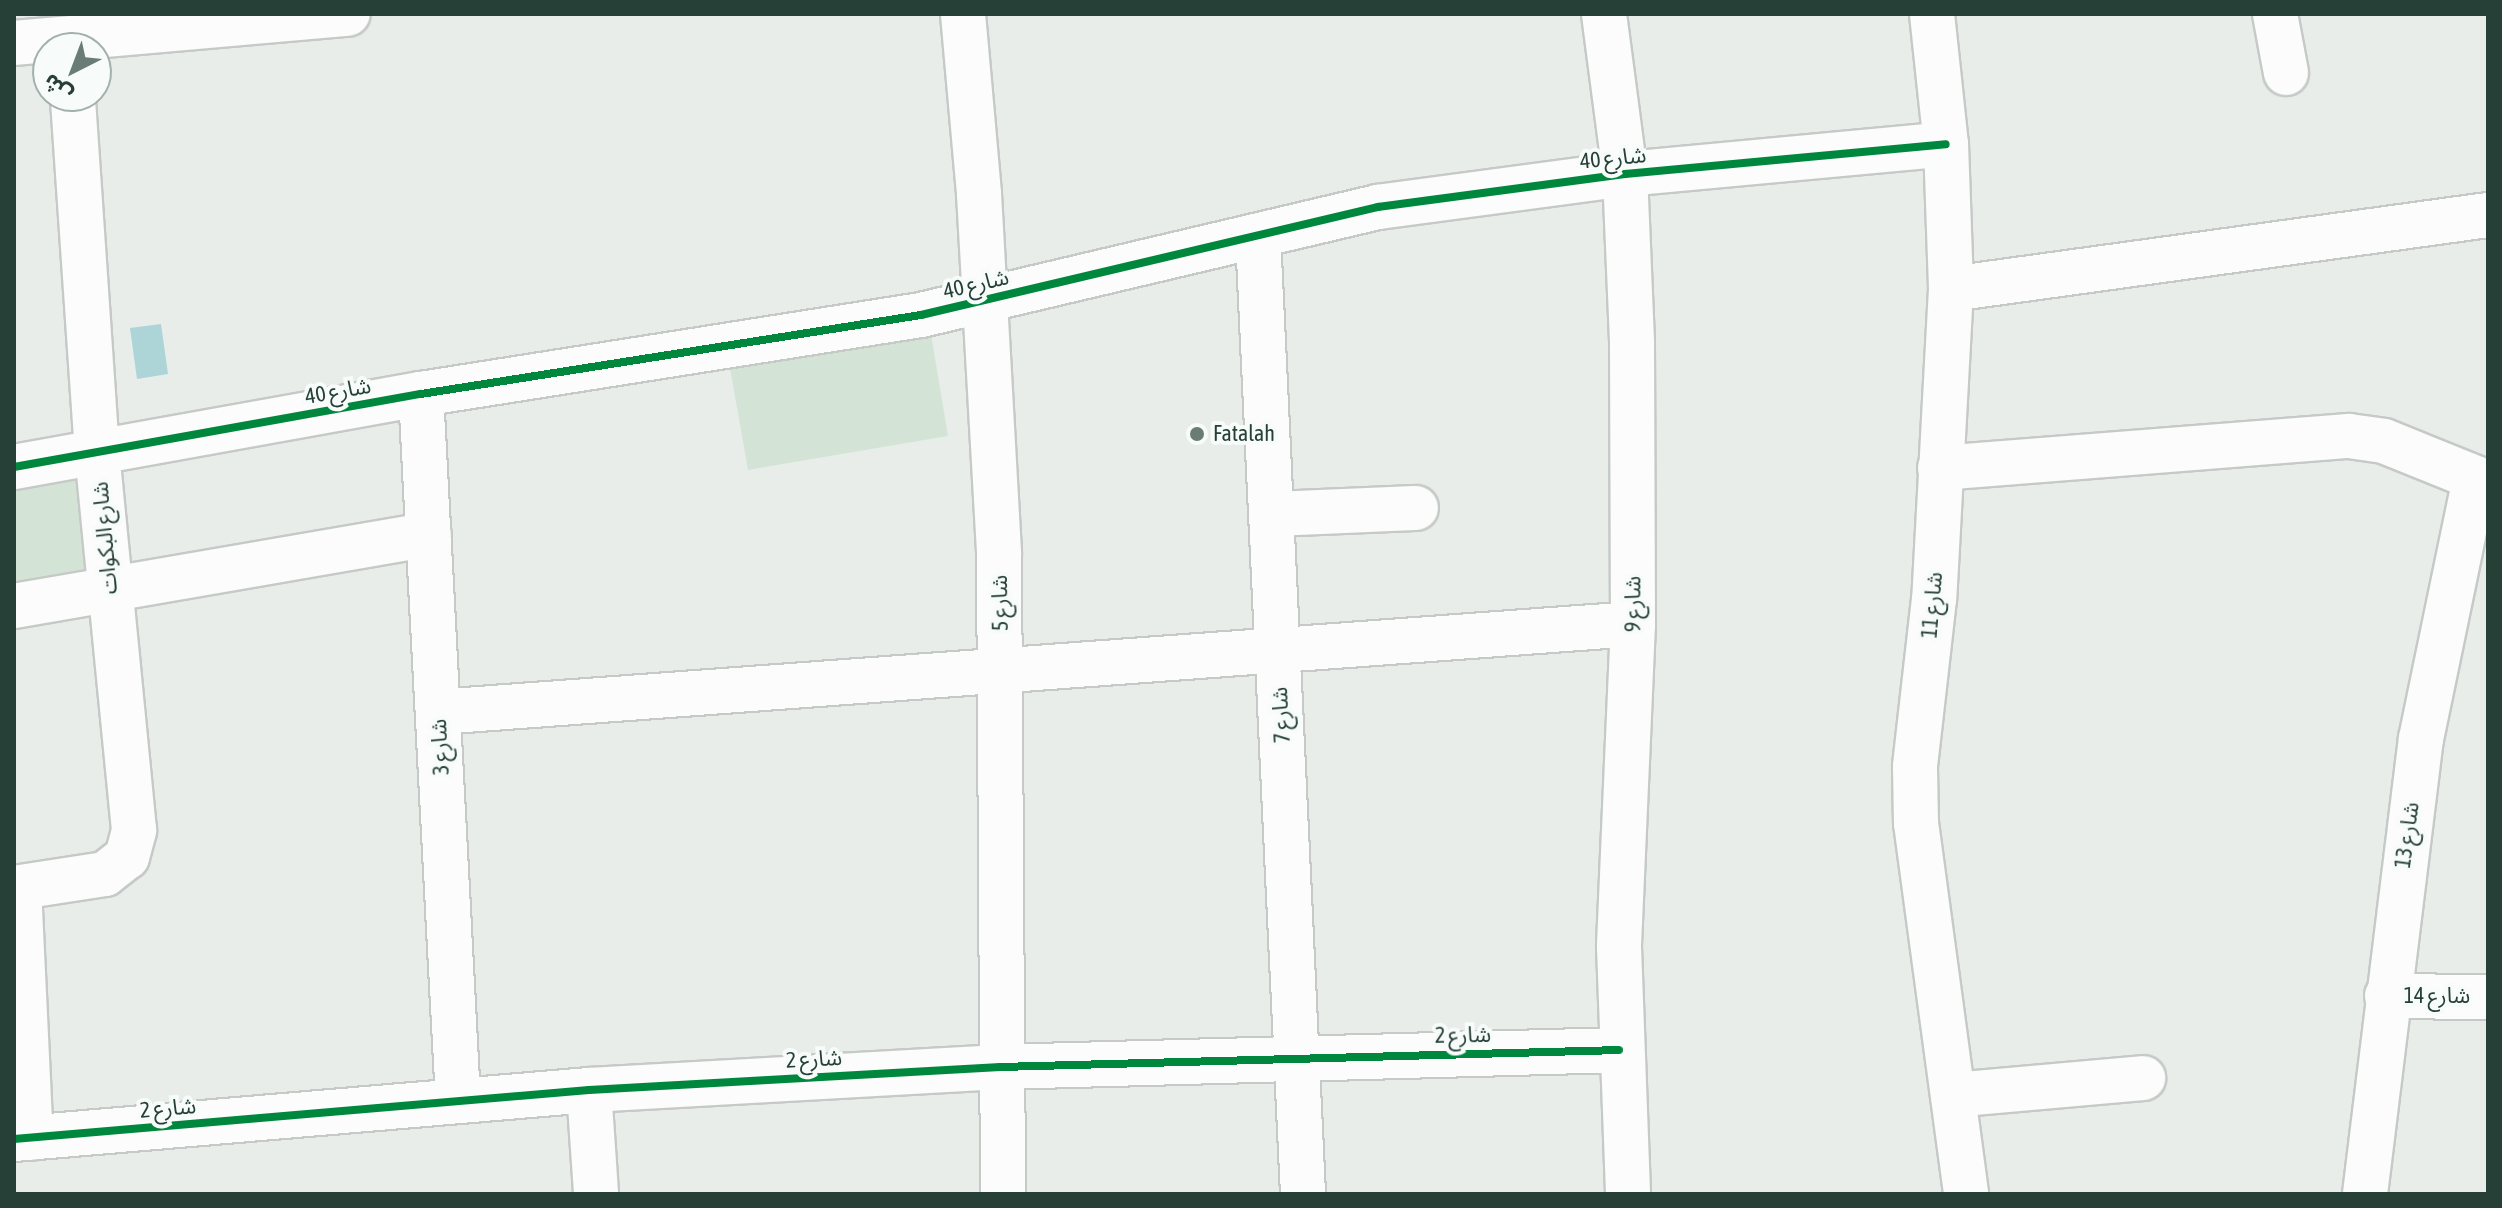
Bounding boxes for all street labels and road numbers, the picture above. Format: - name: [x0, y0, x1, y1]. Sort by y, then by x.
- street label: شارع 40: [1579, 141, 1647, 175]
- street label: شارع 40: [941, 264, 1011, 304]
- street label: شارع 40: [303, 372, 373, 410]
- street label: شارع البكوات: [87, 481, 123, 595]
- street label: شارع 11: [1916, 571, 1948, 639]
- street label: شارع 5: [986, 575, 1014, 631]
- street label: شارع 9: [1620, 576, 1646, 632]
- street label: شارع 7: [1266, 686, 1296, 744]
- street label: شارع 3: [425, 718, 455, 776]
- street label: شارع 13: [2389, 800, 2425, 870]
- street label: شارع 14: [2404, 983, 2470, 1009]
- street label: شارع 2: [1435, 1021, 1491, 1049]
- street label: شارع 2: [785, 1044, 843, 1074]
- street label: شارع 2: [139, 1092, 197, 1124]

